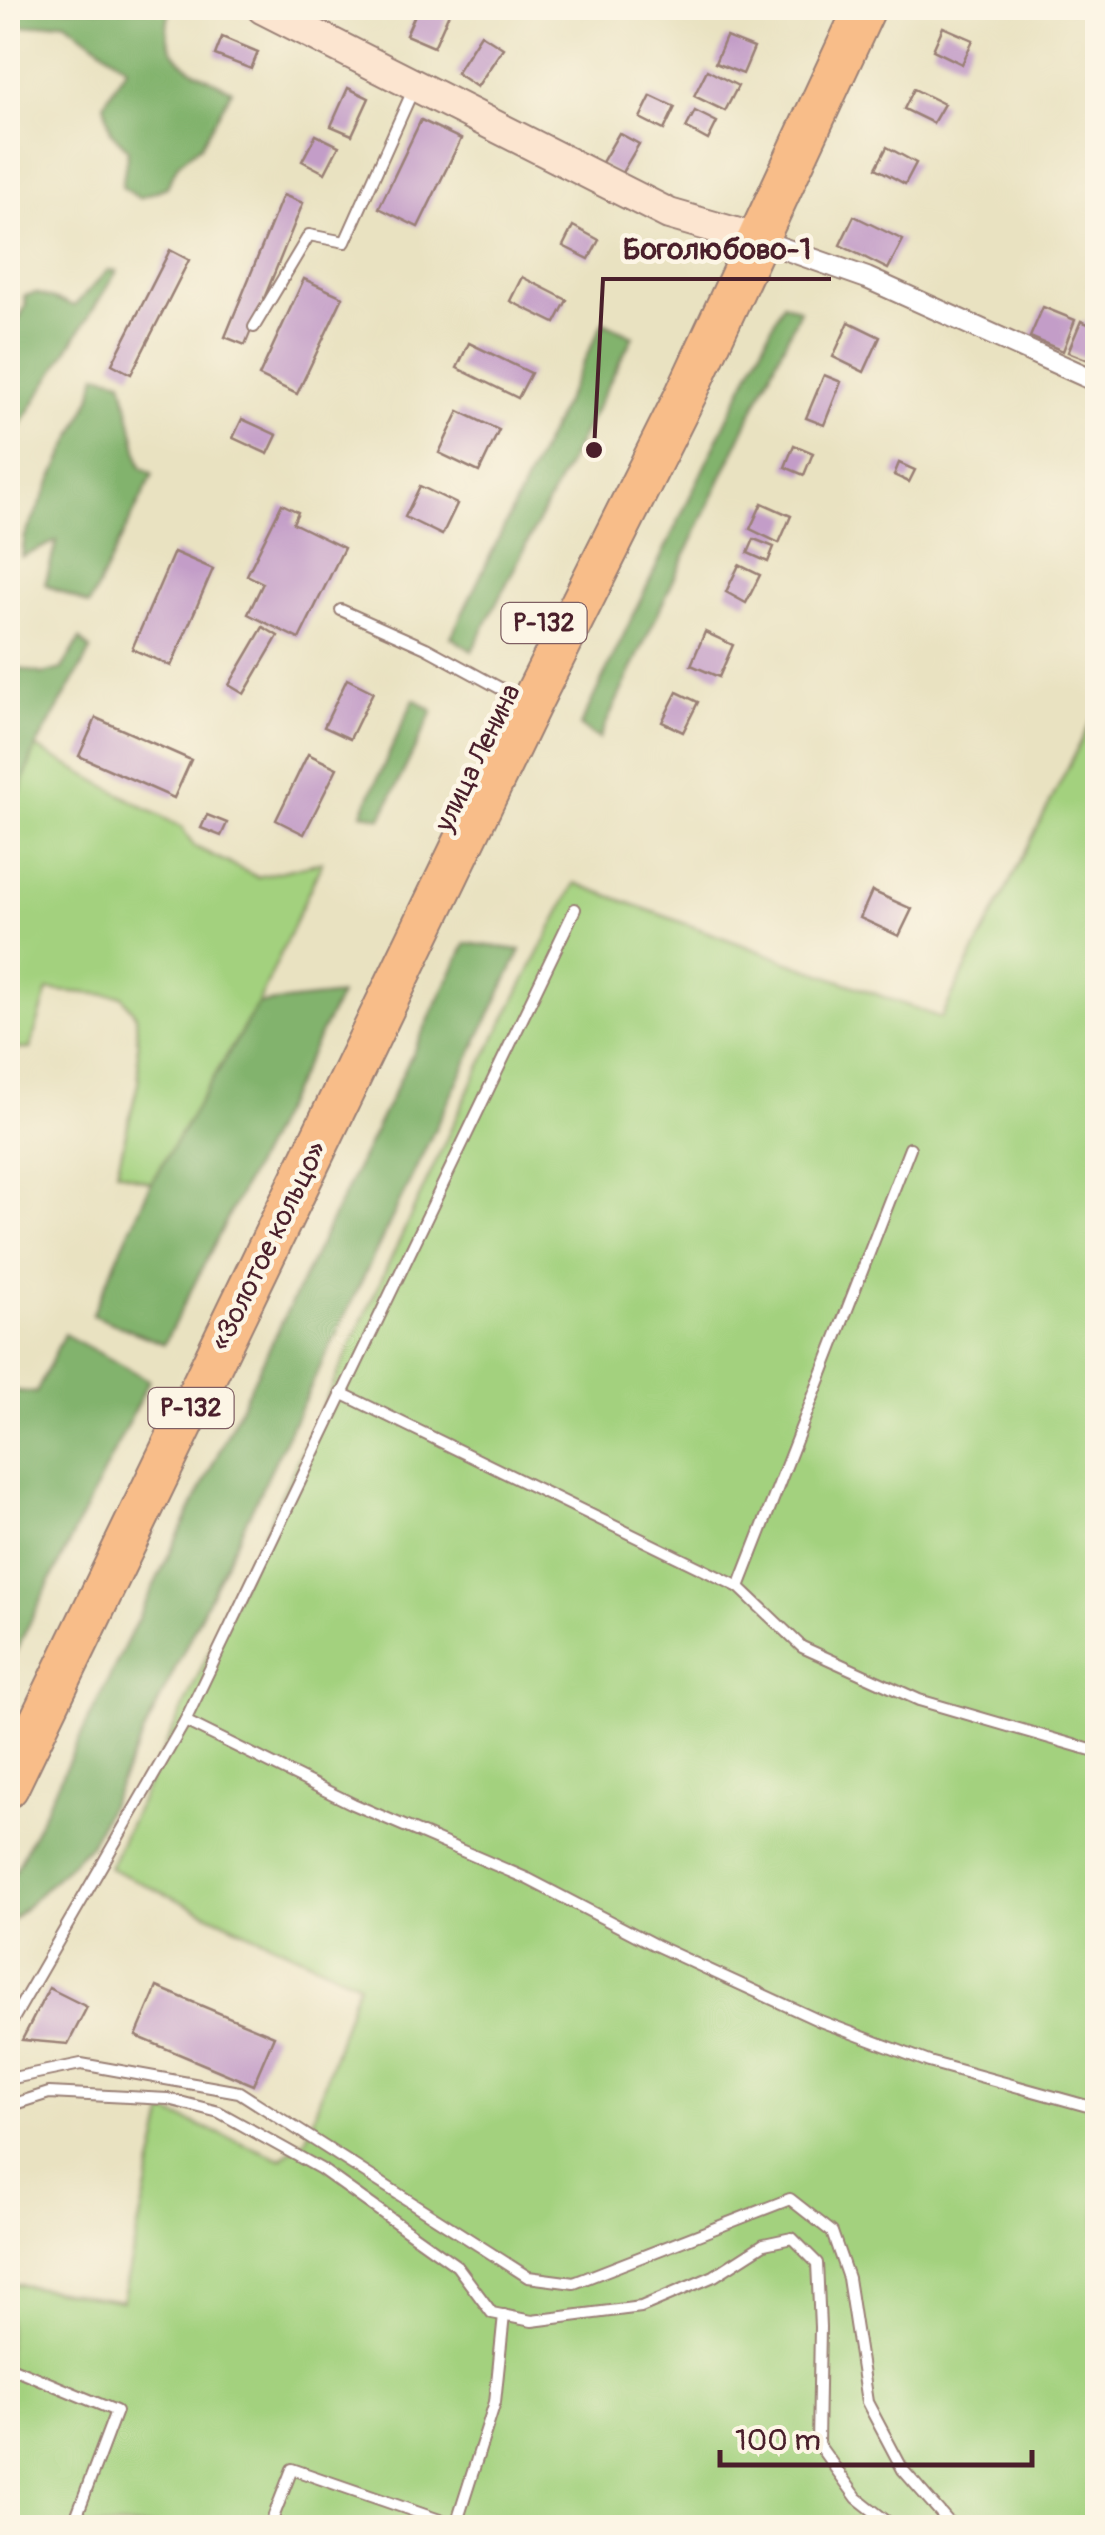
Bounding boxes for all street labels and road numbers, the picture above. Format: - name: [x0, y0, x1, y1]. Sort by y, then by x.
- road number: Р-132: [502, 603, 586, 643]
- street label: улица Ленина: [427, 679, 529, 838]
- street label: «Золотое кольцо»: [203, 1136, 335, 1356]
- road number: Р-132: [148, 1388, 234, 1428]

